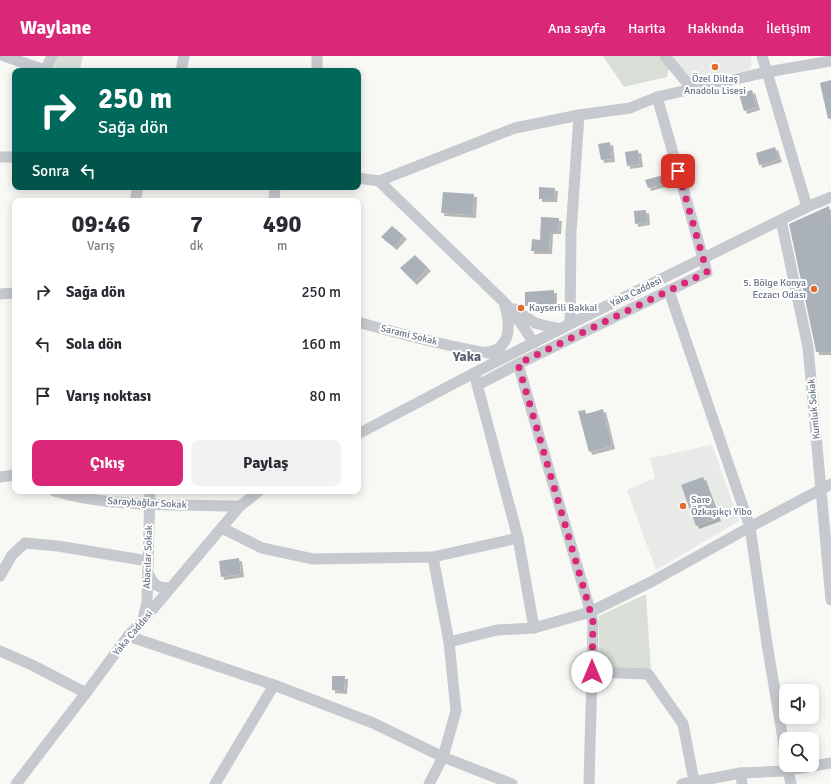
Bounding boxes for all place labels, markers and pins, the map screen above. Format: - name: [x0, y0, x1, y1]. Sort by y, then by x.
- marker: Özel Diltaş Anadolu Lisesi: [710, 62, 720, 72]
- place label: Özel Diltaş Anadolu Lisesi: [684, 73, 746, 97]
- pin: [661, 154, 695, 188]
- place label: 5. Bölge Konya Eczacı Odası: [743, 277, 806, 301]
- marker: 5. Bölge Konya Eczacı Odası: [809, 284, 819, 294]
- place label: Kayserili Bakkal: [529, 302, 598, 314]
- marker: Kayserili Bakkal: [516, 303, 526, 313]
- place label: Sare Özkaşıkçı Yibo: [691, 494, 752, 518]
- marker: Sare Özkaşıkçı Yibo: [678, 501, 688, 511]

